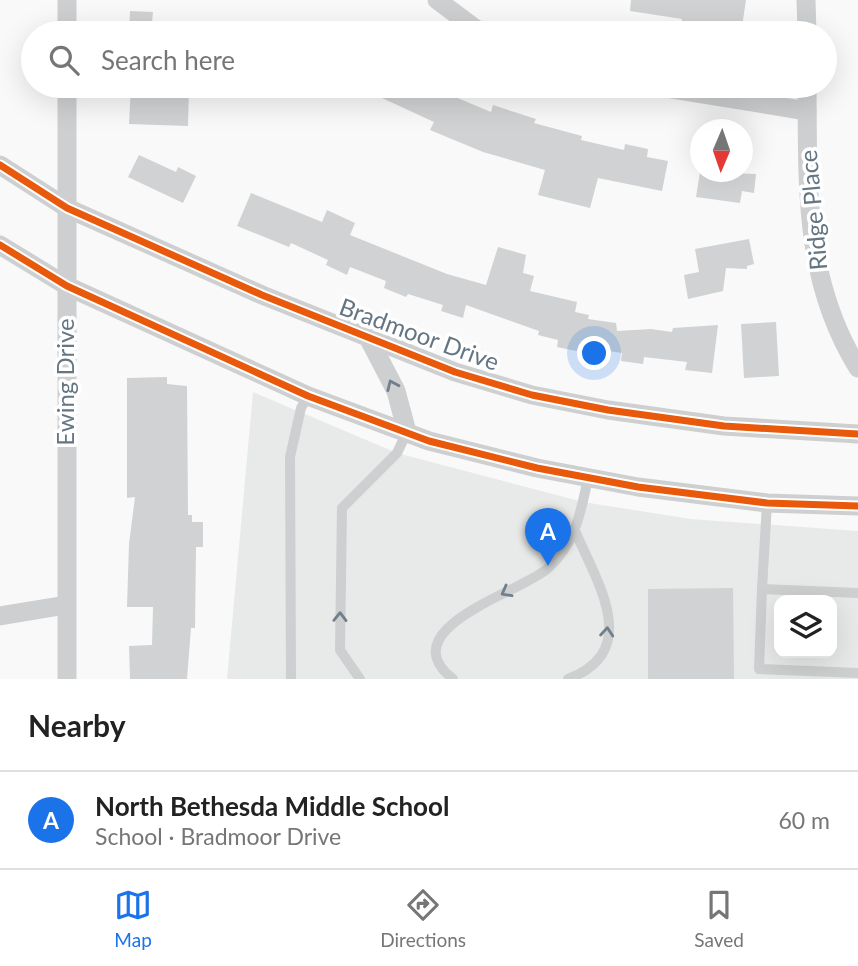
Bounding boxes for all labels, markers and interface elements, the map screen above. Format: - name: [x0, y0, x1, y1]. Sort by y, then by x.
- search box: [21, 21, 837, 98]
- icon: search: [45, 41, 83, 79]
- text: Search here: [101, 44, 235, 76]
- north arrow: [690, 119, 753, 182]
- street label: Ridge Place: [793, 149, 832, 272]
- street label: Bradmoor Drive: [336, 291, 503, 376]
- street label: Ewing Drive: [50, 318, 79, 446]
- your location: [577, 336, 611, 370]
- one-way arrow: [386, 380, 400, 392]
- pin: A: [525, 508, 571, 566]
- one-way arrow: [501, 584, 513, 597]
- map controls: [774, 595, 837, 658]
- button: layers: [774, 595, 837, 658]
- one-way arrow: [333, 611, 348, 622]
- one-way arrow: [600, 626, 615, 637]
- text: Nearby: [28, 707, 126, 743]
- text: North Bethesda Middle School: [95, 790, 449, 822]
- text: A: [43, 806, 59, 834]
- text: 60 m: [779, 806, 830, 834]
- text: School · Bradmoor Drive: [95, 822, 341, 850]
- tab: Map: [114, 886, 152, 951]
- tab: Directions: [380, 886, 466, 951]
- tab: Saved: [694, 886, 744, 951]

